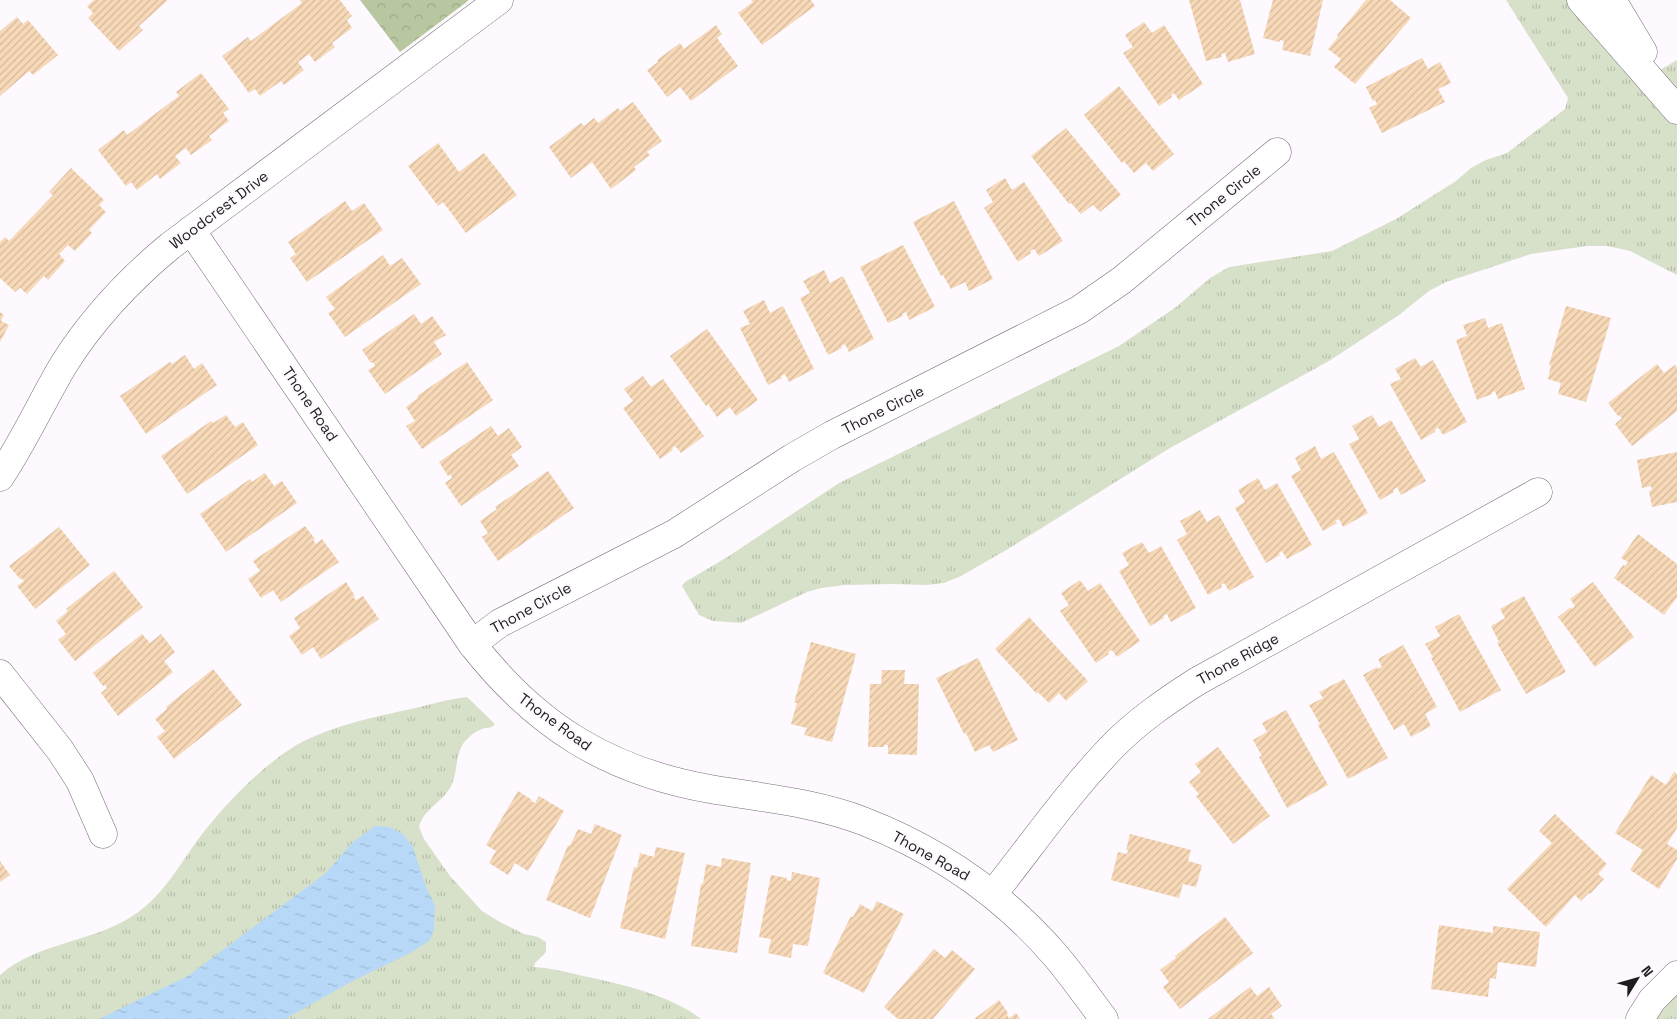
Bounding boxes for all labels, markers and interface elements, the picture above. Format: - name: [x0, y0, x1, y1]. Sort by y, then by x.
- street label: Thone Circle: [1183, 160, 1265, 231]
- street label: Woodcrest Drive: [166, 166, 272, 253]
- street label: Thone Road: [278, 363, 342, 445]
- street label: Thone Circle: [839, 381, 927, 438]
- street label: Thone Circle: [487, 578, 575, 638]
- street label: Thone Ridge: [1194, 628, 1282, 689]
- street label: Thone Road: [515, 689, 596, 755]
- street label: Thone Road: [889, 826, 973, 885]
- north arrow: [1612, 954, 1662, 1004]
- text: N: [1637, 962, 1657, 980]

